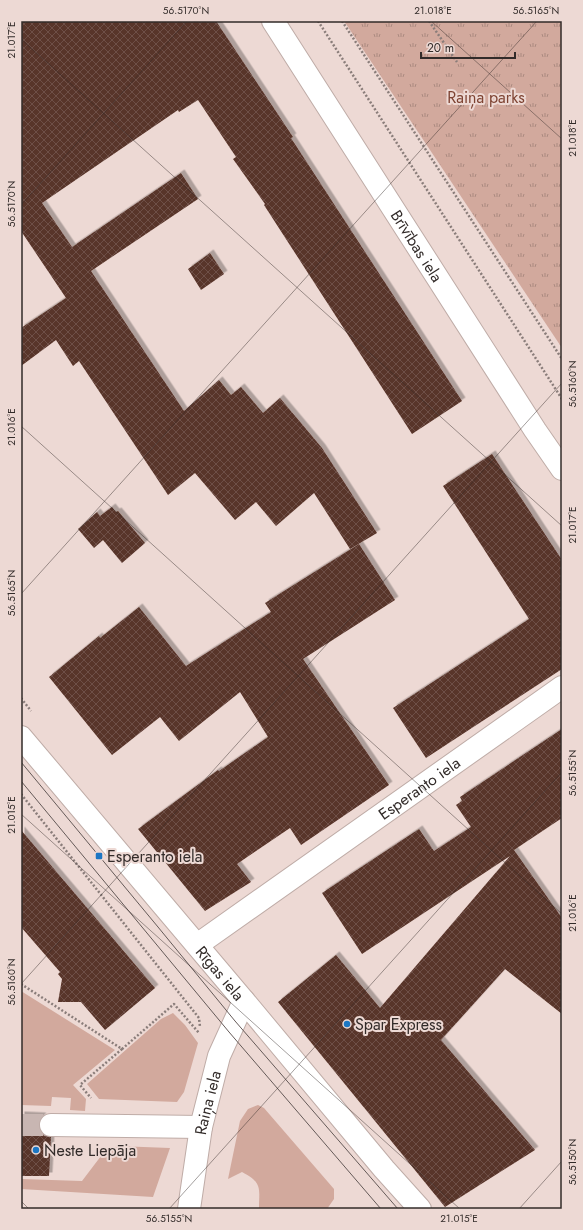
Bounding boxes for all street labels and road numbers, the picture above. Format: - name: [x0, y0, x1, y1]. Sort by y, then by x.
- street label: Brīvības iela: [385, 205, 449, 286]
- street label: Esperanto iela: [373, 751, 465, 825]
- street label: Rīgas iela: [191, 941, 250, 1005]
- street label: Raiņa iela: [189, 1068, 226, 1136]

